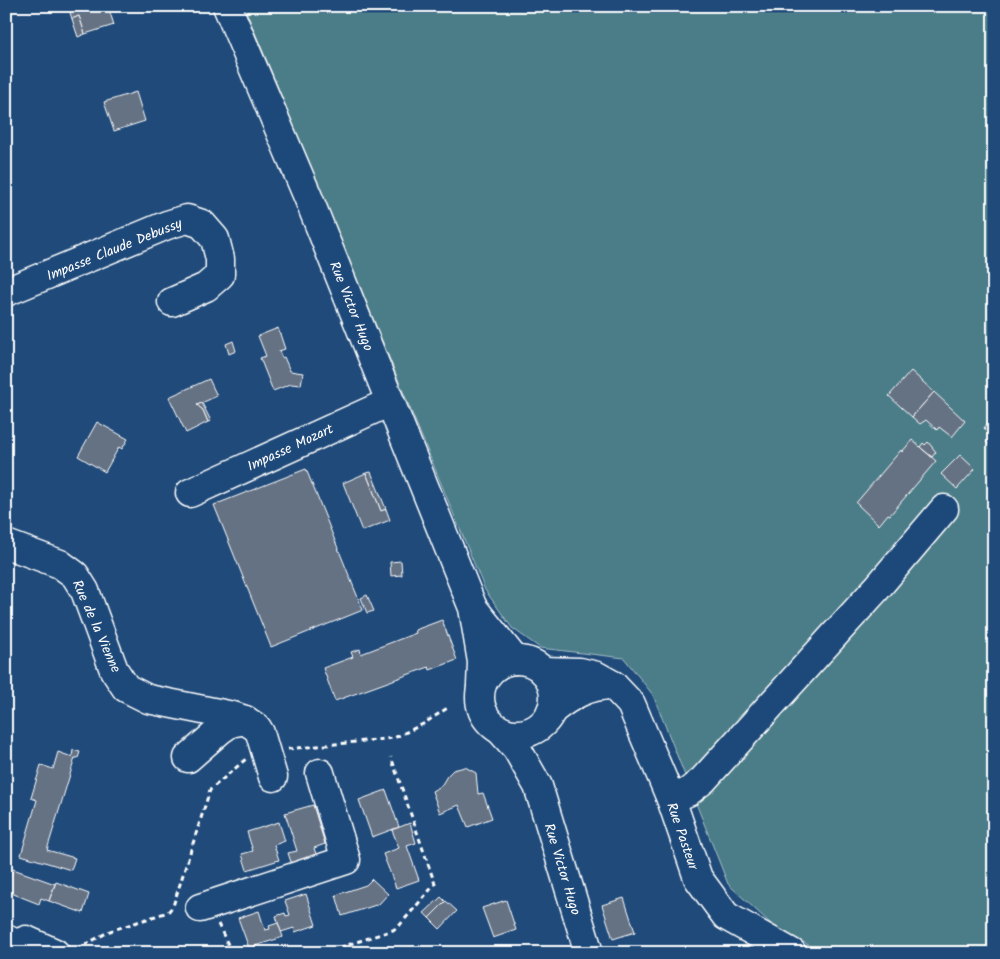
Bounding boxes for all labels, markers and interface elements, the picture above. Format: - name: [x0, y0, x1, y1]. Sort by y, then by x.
- street label: Impasse Claude Debussy: [43, 213, 186, 287]
- street label: Rue Victor Hugo: [323, 258, 379, 355]
- street label: Impasse Mozart: [244, 418, 338, 477]
- street label: Rue de la Vienne: [66, 576, 127, 677]
- street label: Rue Pasteur: [660, 800, 704, 874]
- street label: Rue Victor Hugo: [538, 821, 586, 918]

